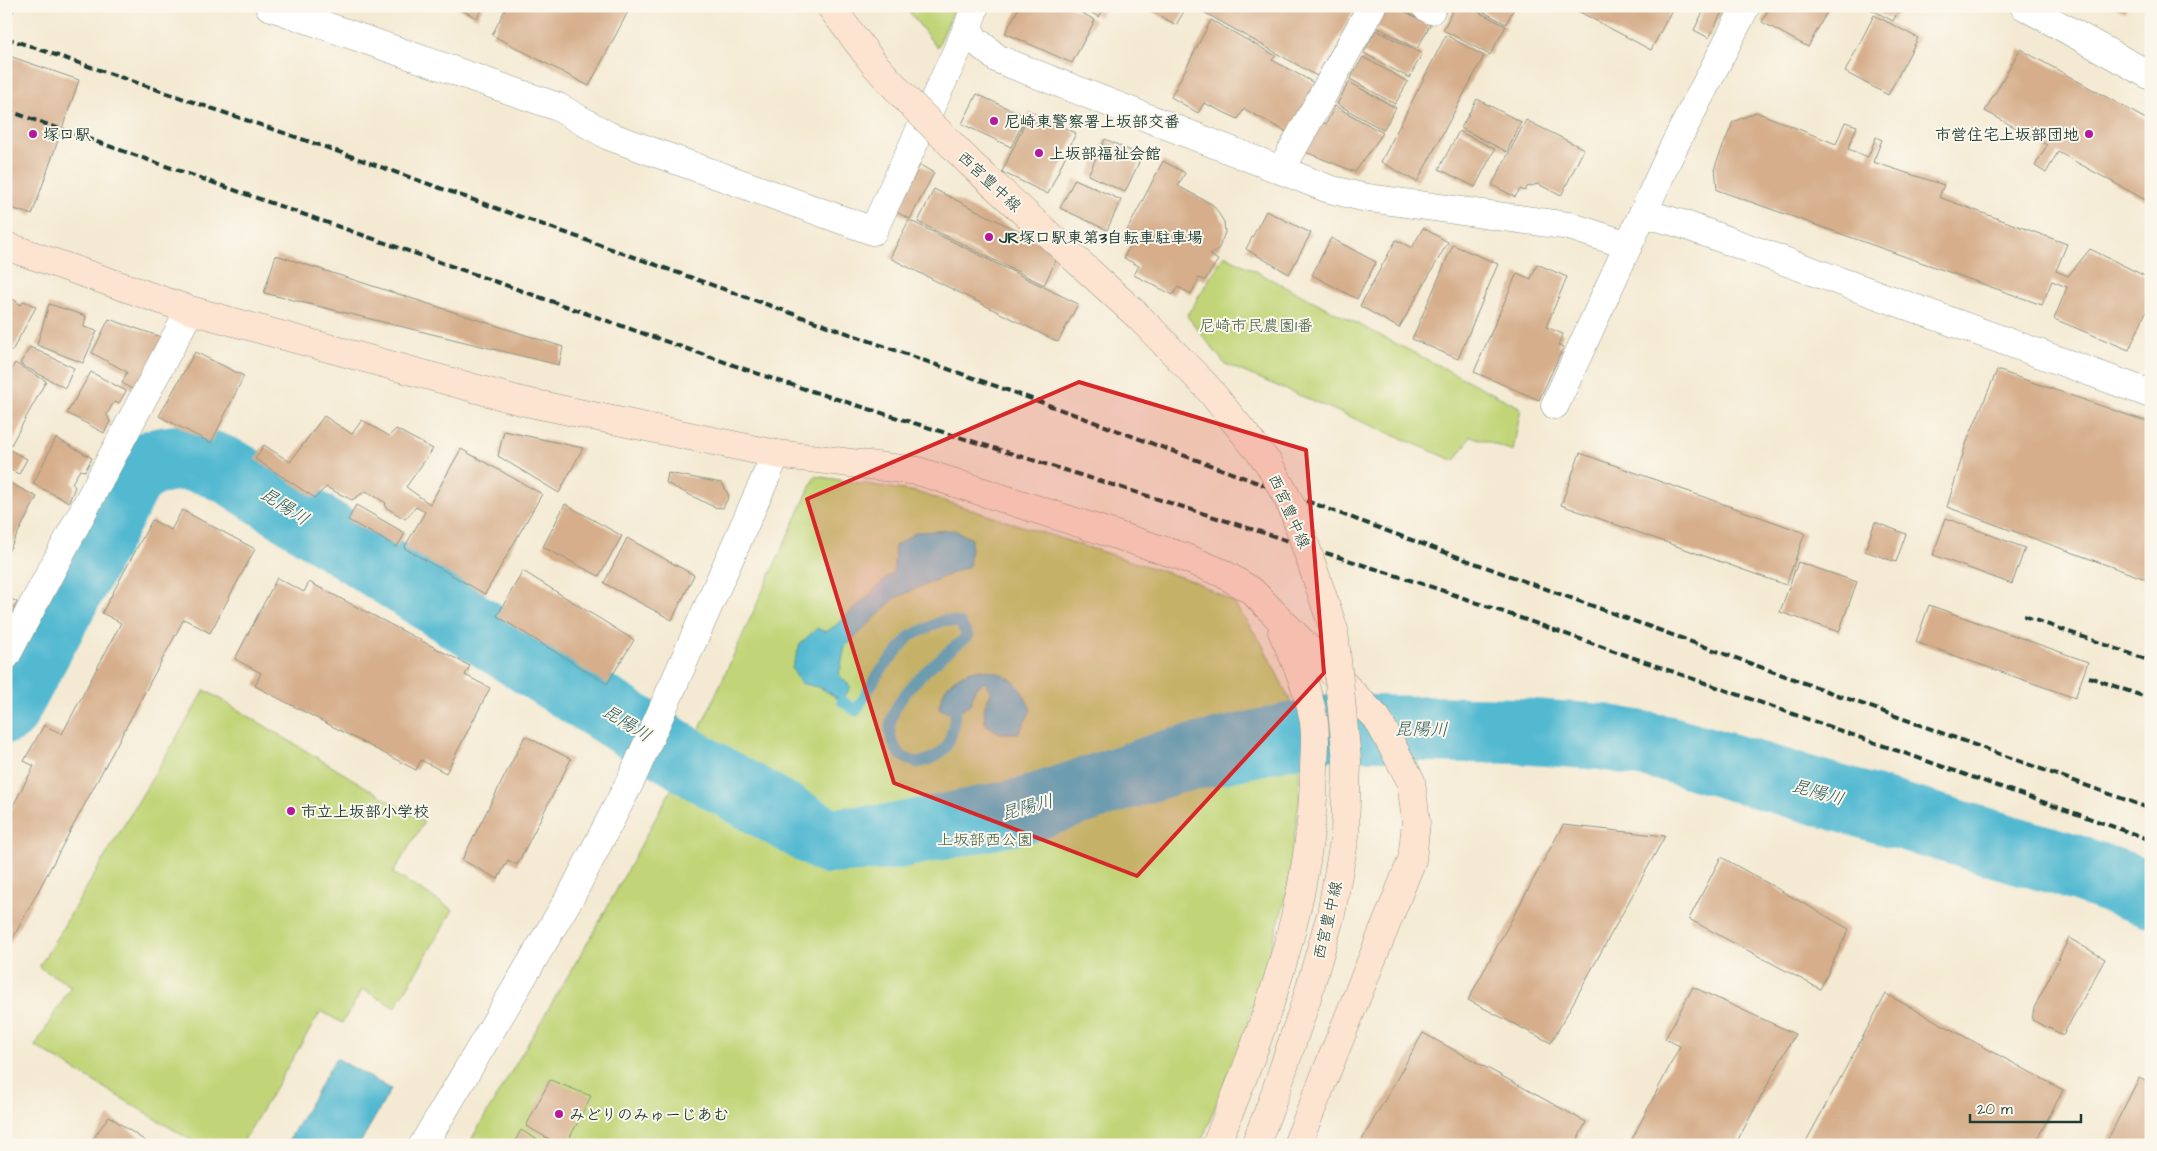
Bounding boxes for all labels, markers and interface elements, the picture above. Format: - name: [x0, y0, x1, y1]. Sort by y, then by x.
- place label: 尼崎東警察署上坂部交番: [1004, 111, 1180, 133]
- marker: 尼崎東警察署上坂部交番: [988, 115, 1000, 127]
- place label: 塚口駅: [43, 124, 91, 146]
- place label: 市営住宅上坂部団地: [1935, 124, 2079, 146]
- marker: 塚口駅: [27, 128, 39, 140]
- marker: 市営住宅上坂部団地: [2083, 128, 2095, 140]
- place label: 上坂部福祉会館: [1049, 143, 1161, 165]
- street label: 西宮豊中線: [953, 146, 1026, 217]
- marker: 上坂部福祉会館: [1033, 147, 1045, 159]
- place label: JR塚口駅東第3自転車駐車場: [998, 227, 1203, 249]
- marker: JR塚口駅東第3自転車駐車場: [983, 231, 995, 243]
- park label: 尼崎市民農園1番: [1199, 315, 1313, 337]
- street label: 西宮豊中線: [1263, 470, 1315, 552]
- water label: 昆陽川: [255, 481, 314, 532]
- water label: 昆陽川: [597, 699, 656, 748]
- water label: 昆陽川: [1394, 717, 1448, 742]
- water label: 昆陽川: [1788, 773, 1847, 812]
- water label: 昆陽川: [998, 788, 1056, 827]
- place label: 市立上坂部小学校: [301, 801, 429, 823]
- marker: 市立上坂部小学校: [285, 805, 297, 817]
- park label: 上坂部西公園: [937, 829, 1033, 851]
- street label: 西宮豊中線: [1308, 879, 1348, 962]
- scale bar: [1970, 1091, 2081, 1123]
- text: 20 m: [1977, 1099, 2013, 1120]
- place label: みどりのみゅーじあむ: [569, 1104, 729, 1126]
- marker: みどりのみゅーじあむ: [553, 1108, 565, 1120]

